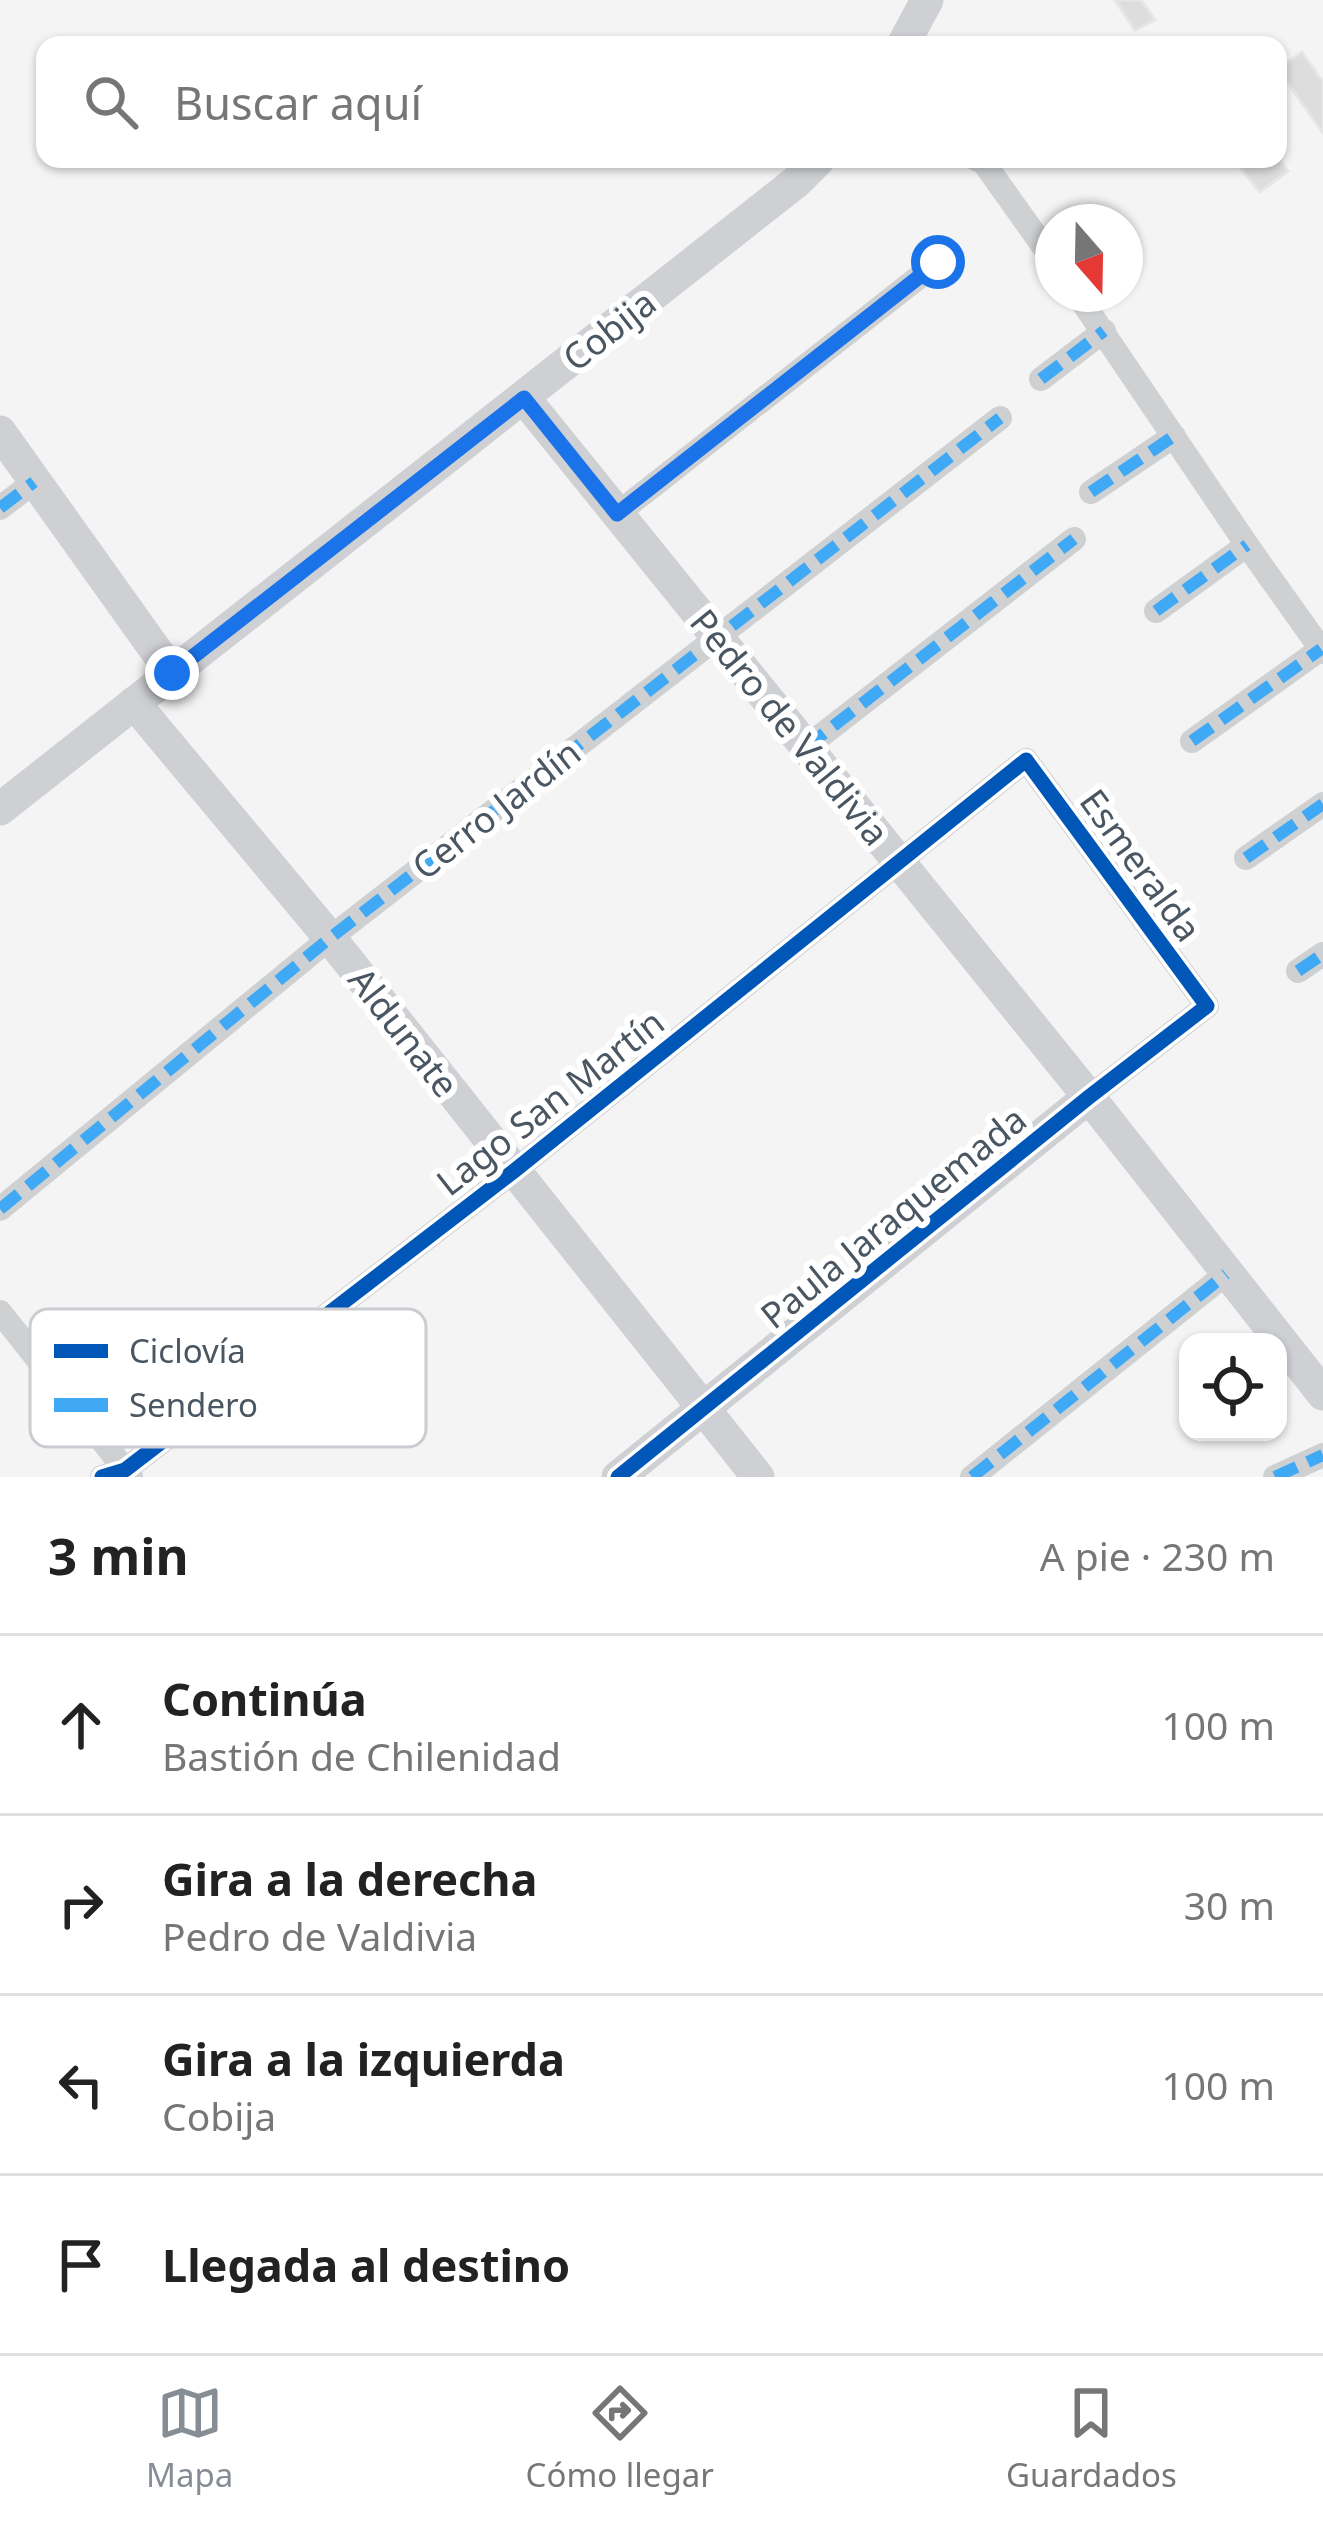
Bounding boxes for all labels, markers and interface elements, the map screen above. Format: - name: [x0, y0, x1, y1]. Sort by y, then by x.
- search box: [36, 36, 1287, 168]
- icon: search: [78, 69, 144, 135]
- text: Buscar aquí: [174, 72, 422, 133]
- north arrow: [1035, 204, 1143, 312]
- route start: [911, 235, 965, 289]
- street label: Cobija: [552, 278, 666, 382]
- street label: Pedro de Valdivia: [679, 599, 901, 855]
- route end: [145, 646, 199, 700]
- street label: Cerro Jardín: [402, 728, 590, 890]
- street label: Esmeralda: [1069, 779, 1213, 951]
- street label: Aldunate: [338, 957, 470, 1107]
- street label: Lago San Martín: [426, 998, 674, 1206]
- street label: Paula Jaraquemada: [750, 1095, 1036, 1339]
- legend: [30, 1309, 426, 1447]
- text: Ciclovía: [129, 1328, 246, 1373]
- map controls: [1179, 1333, 1287, 1441]
- button: locate: [1179, 1333, 1287, 1441]
- text: Sendero: [129, 1382, 258, 1427]
- text: 3 min: [48, 1520, 189, 1590]
- text: A pie · 230 m: [1040, 1529, 1275, 1582]
- text: Continúa: [162, 1668, 367, 1729]
- icon: ahead: [48, 1692, 114, 1758]
- text: 100 m: [1161, 1698, 1275, 1751]
- text: Bastión de Chilenidad: [162, 1729, 561, 1782]
- text: Gira a la derecha: [162, 1848, 537, 1909]
- icon: right: [48, 1872, 114, 1938]
- text: 30 m: [1184, 1878, 1275, 1931]
- text: Pedro de Valdivia: [162, 1909, 477, 1962]
- text: Gira a la izquierda: [162, 2028, 565, 2089]
- icon: left: [48, 2052, 114, 2118]
- text: 100 m: [1161, 2058, 1275, 2111]
- text: Cobija: [162, 2089, 276, 2142]
- icon: arrive: [48, 2232, 114, 2298]
- text: Llegada al destino: [162, 2234, 570, 2295]
- tab: Mapa: [146, 2380, 233, 2497]
- tab: Cómo llegar: [526, 2380, 714, 2497]
- tab: Guardados: [1006, 2380, 1177, 2497]

